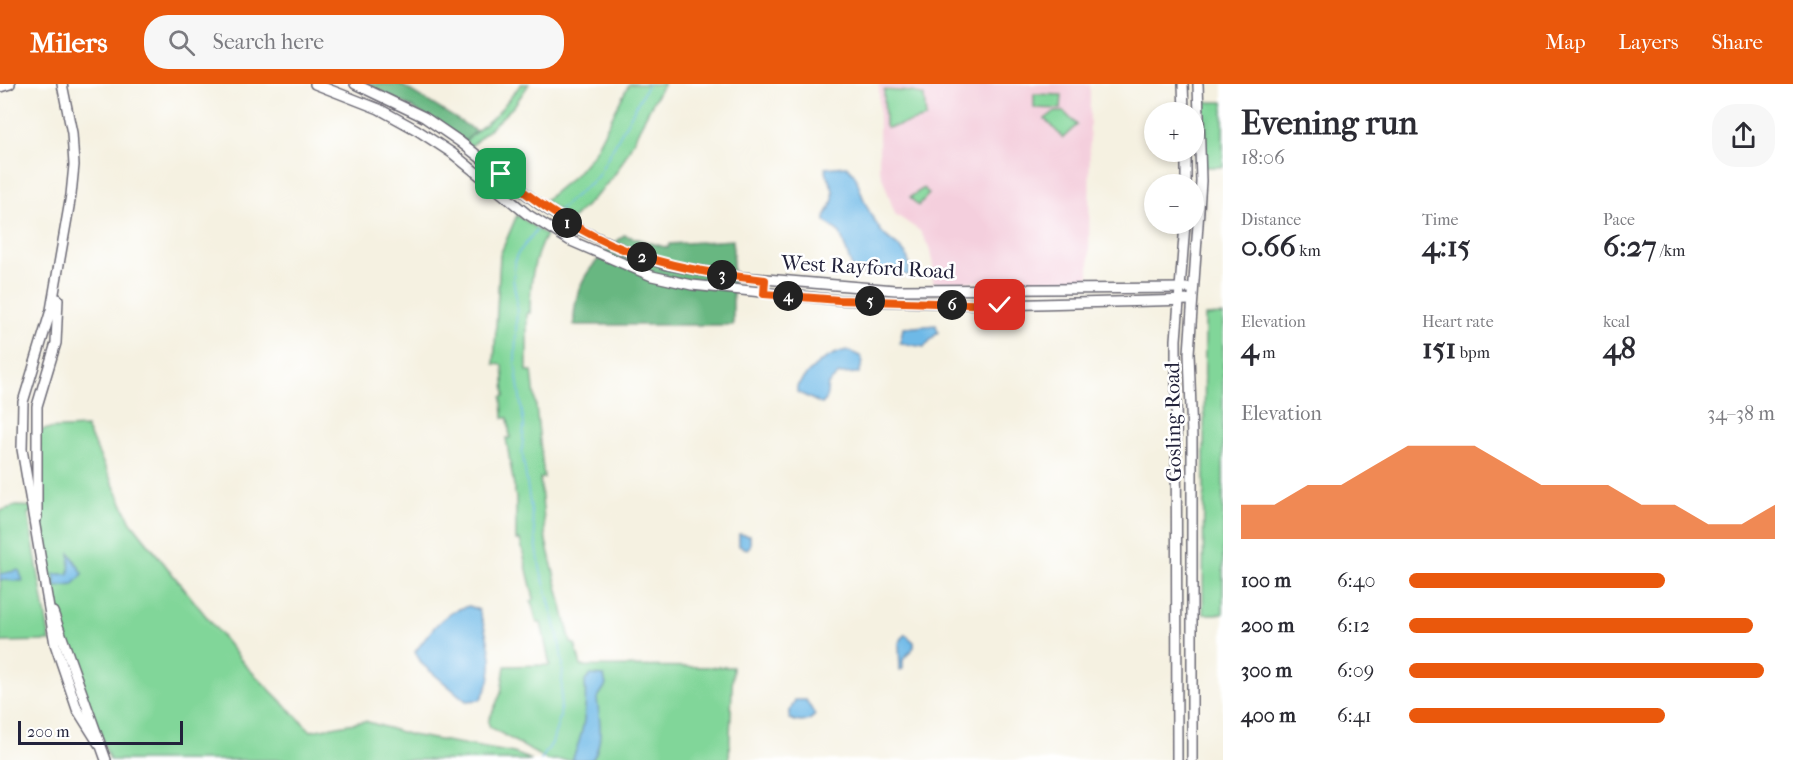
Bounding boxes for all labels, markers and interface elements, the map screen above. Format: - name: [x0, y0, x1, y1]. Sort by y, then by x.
- search box: [144, 15, 564, 69]
- text: Milers: [30, 26, 108, 59]
- icon: search: [165, 26, 198, 59]
- text: Search here: [213, 29, 324, 55]
- text: Map: [1545, 30, 1586, 54]
- text: Layers: [1619, 30, 1678, 54]
- text: Share: [1711, 30, 1763, 54]
- map controls: [1144, 102, 1204, 234]
- button: +: [1144, 102, 1204, 162]
- text: Evening run: [1241, 104, 1418, 143]
- button: share: [1712, 104, 1775, 167]
- text: 18:06: [1241, 146, 1285, 169]
- pin: [475, 148, 526, 199]
- icon: arrive: [484, 157, 517, 190]
- button: −: [1144, 174, 1204, 234]
- pin: 1: [552, 208, 582, 238]
- text: Distance: [1241, 210, 1301, 229]
- text: Time: [1422, 210, 1458, 229]
- text: Pace: [1603, 210, 1635, 229]
- text: 1: [564, 213, 570, 232]
- text: 0.66: [1241, 229, 1296, 264]
- text: 4:15: [1422, 229, 1471, 264]
- text: 6:27: [1603, 229, 1656, 264]
- text: km: [1296, 241, 1321, 260]
- text: /km: [1656, 241, 1685, 260]
- pin: 2: [627, 242, 657, 272]
- text: 2: [638, 247, 646, 266]
- street label: West Rayford Road: [780, 250, 956, 284]
- pin: 3: [707, 260, 737, 290]
- text: 3: [719, 265, 725, 284]
- pin: [974, 279, 1025, 330]
- pin: 4: [773, 281, 803, 311]
- text: 4: [783, 286, 793, 305]
- pin: 5: [855, 286, 885, 316]
- icon: check: [983, 288, 1016, 321]
- pin: 6: [937, 290, 967, 320]
- text: 5: [867, 291, 873, 310]
- text: 6: [948, 295, 956, 314]
- text: Elevation: [1241, 312, 1306, 331]
- text: Heart rate: [1422, 312, 1494, 331]
- text: kcal: [1603, 312, 1630, 331]
- text: 4: [1241, 331, 1259, 366]
- text: 151: [1422, 331, 1456, 366]
- text: 48: [1603, 331, 1636, 366]
- text: m: [1259, 343, 1275, 362]
- text: bpm: [1456, 343, 1490, 362]
- street label: Gosling Road: [1160, 361, 1186, 482]
- text: Elevation: [1241, 402, 1322, 425]
- text: 34–38 m: [1707, 402, 1775, 425]
- text: 100 m: [1241, 569, 1291, 592]
- text: 6:40: [1337, 569, 1376, 592]
- text: 200 m: [1241, 614, 1294, 637]
- text: 6:12: [1337, 614, 1370, 637]
- text: 300 m: [1241, 659, 1292, 682]
- text: 6:09: [1337, 659, 1374, 682]
- text: 400 m: [1241, 704, 1296, 727]
- text: 6:41: [1337, 704, 1372, 727]
- scale bar: [18, 718, 183, 746]
- text: 200 m: [27, 722, 70, 741]

